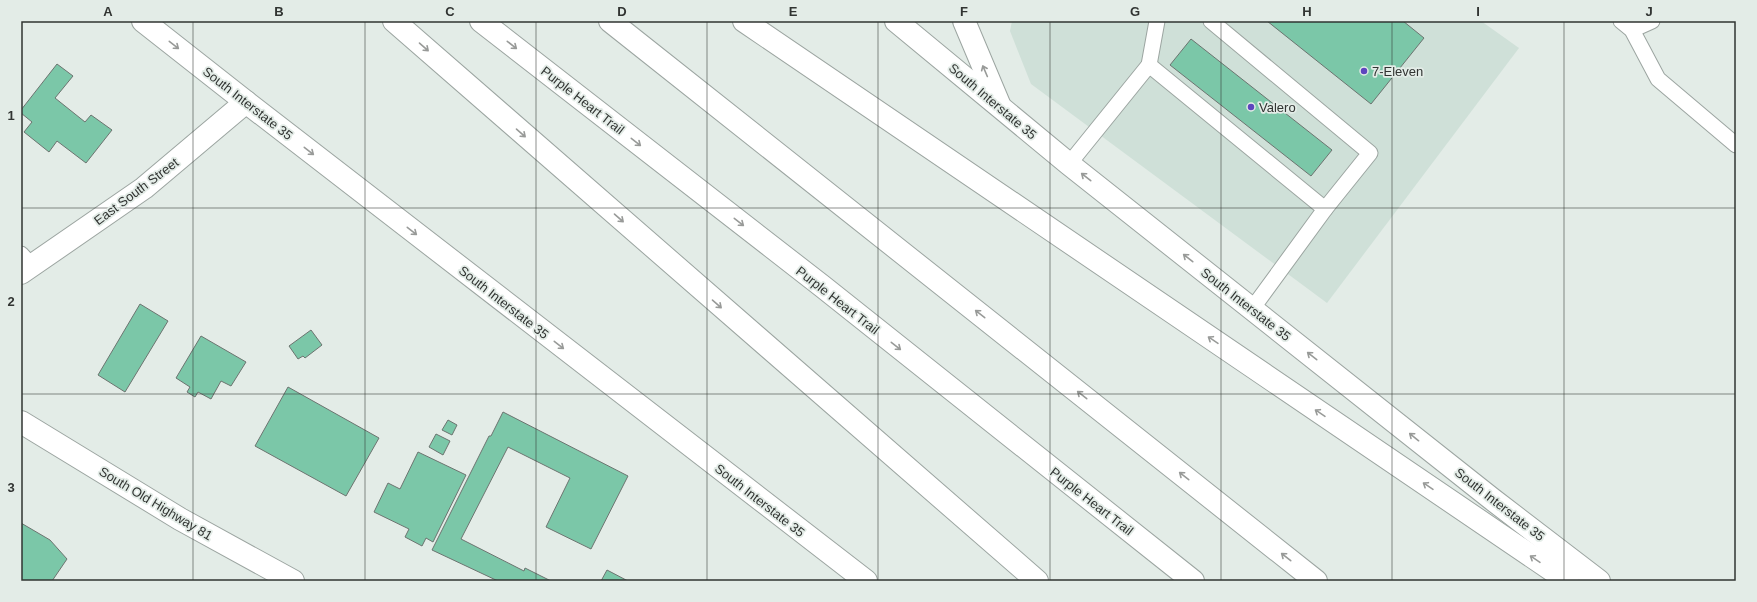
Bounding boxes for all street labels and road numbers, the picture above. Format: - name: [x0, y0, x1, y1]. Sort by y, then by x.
- street label: South Interstate 35: [946, 60, 1040, 142]
- street label: Purple Heart Trail: [538, 63, 627, 138]
- street label: South Interstate 35: [200, 64, 296, 143]
- street label: East South Street: [91, 155, 182, 228]
- street label: South Interstate 35: [456, 263, 552, 342]
- street label: Purple Heart Trail: [793, 263, 882, 338]
- street label: South Interstate 35: [1198, 265, 1294, 344]
- street label: South Interstate 35: [712, 461, 808, 540]
- street label: South Old Highway 81: [96, 464, 215, 543]
- street label: Purple Heart Trail: [1047, 464, 1136, 539]
- street label: South Interstate 35: [1452, 465, 1548, 544]

